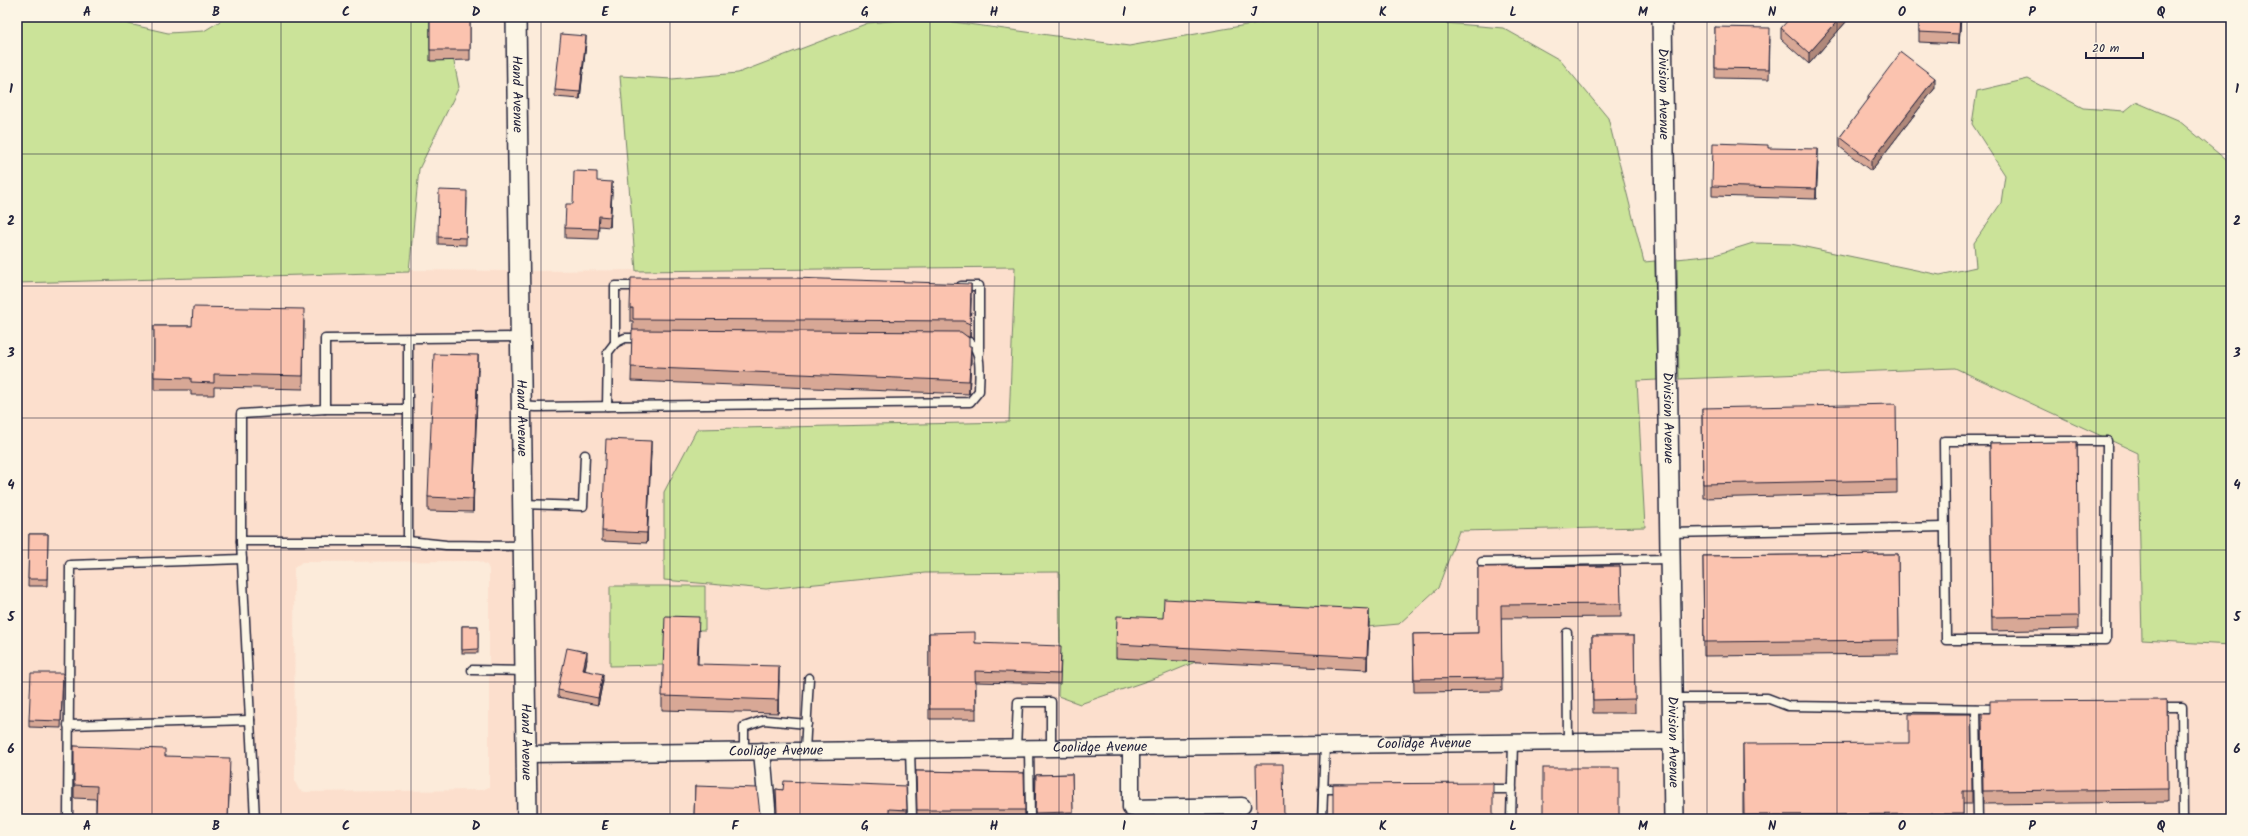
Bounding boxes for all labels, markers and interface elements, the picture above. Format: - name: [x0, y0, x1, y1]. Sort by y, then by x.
- text: A: [83, 2, 91, 23]
- text: B: [212, 2, 220, 23]
- text: C: [342, 2, 350, 23]
- text: D: [472, 2, 481, 23]
- text: E: [601, 2, 609, 23]
- text: F: [731, 2, 739, 23]
- text: G: [861, 2, 869, 23]
- text: H: [990, 2, 999, 23]
- text: I: [1122, 2, 1126, 23]
- text: J: [1251, 2, 1258, 23]
- text: K: [1379, 2, 1387, 23]
- text: L: [1509, 2, 1517, 23]
- text: M: [1638, 2, 1648, 23]
- text: N: [1768, 2, 1777, 23]
- text: O: [1898, 2, 1906, 23]
- text: P: [2028, 2, 2036, 23]
- text: Q: [2157, 2, 2166, 23]
- scale bar: [2086, 34, 2143, 60]
- text: 20 m: [2092, 39, 2120, 58]
- street label: Division Avenue: [1651, 48, 1675, 141]
- street label: Hand Avenue: [506, 55, 529, 133]
- text: 1: [9, 79, 13, 100]
- text: 1: [2235, 79, 2239, 100]
- text: 2: [7, 211, 15, 232]
- text: 2: [2233, 211, 2241, 232]
- text: 3: [6, 343, 15, 364]
- text: 3: [2232, 343, 2241, 364]
- street label: Division Avenue: [1656, 372, 1680, 465]
- street label: Hand Avenue: [510, 379, 533, 457]
- text: 4: [7, 475, 15, 496]
- text: 4: [2233, 475, 2241, 496]
- text: 5: [7, 607, 16, 628]
- text: 5: [2233, 607, 2242, 628]
- street label: Division Avenue: [1661, 696, 1685, 789]
- street label: Hand Avenue: [514, 703, 537, 781]
- street label: Coolidge Avenue: [1376, 732, 1472, 755]
- street label: Coolidge Avenue: [1052, 736, 1148, 759]
- text: 6: [7, 739, 15, 760]
- text: 6: [2233, 739, 2241, 760]
- street label: Coolidge Avenue: [729, 740, 824, 763]
- text: A: [83, 816, 91, 836]
- text: B: [212, 816, 220, 836]
- text: C: [342, 816, 350, 836]
- text: D: [472, 816, 481, 836]
- text: E: [601, 816, 609, 836]
- text: F: [731, 816, 739, 836]
- text: G: [861, 816, 869, 836]
- text: H: [990, 816, 999, 836]
- text: I: [1122, 816, 1126, 836]
- text: J: [1251, 816, 1258, 836]
- text: K: [1379, 816, 1387, 836]
- text: L: [1509, 816, 1517, 836]
- text: M: [1638, 816, 1648, 836]
- text: N: [1768, 816, 1777, 836]
- text: O: [1898, 816, 1906, 836]
- text: P: [2028, 816, 2036, 836]
- text: Q: [2157, 816, 2166, 836]

